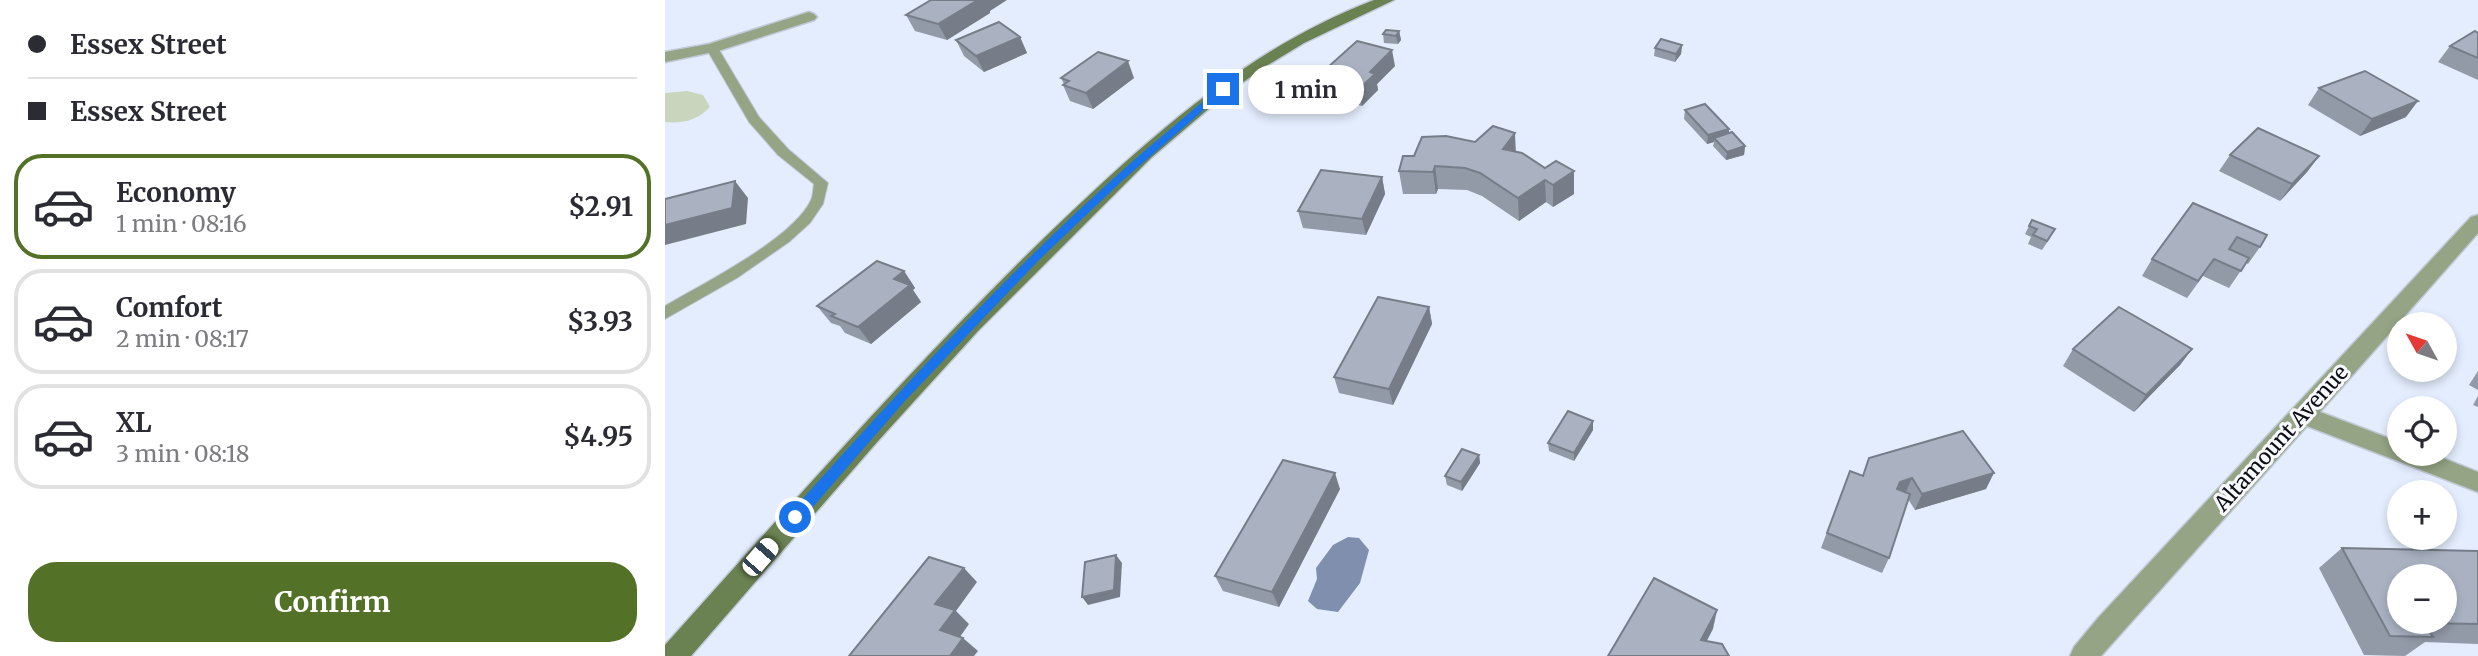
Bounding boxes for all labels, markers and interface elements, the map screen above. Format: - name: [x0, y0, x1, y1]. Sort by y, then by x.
- text: Essex Street: [70, 28, 227, 61]
- callout: 1 min: [1247, 64, 1363, 114]
- route end: [1207, 73, 1239, 105]
- text: 1 min: [1275, 75, 1337, 104]
- text: Essex Street: [70, 95, 227, 128]
- icon: car: [32, 175, 95, 238]
- text: Economy: [116, 176, 236, 209]
- text: $2.91: [568, 190, 633, 223]
- text: 1 min · 08:16: [116, 209, 247, 238]
- icon: car: [32, 290, 95, 353]
- text: Comfort: [116, 291, 222, 324]
- text: $3.93: [567, 305, 633, 338]
- north arrow: [2387, 312, 2457, 382]
- map controls: [2387, 312, 2457, 634]
- text: 2 min · 08:17: [116, 324, 249, 353]
- street label: Altamount Avenue: [2208, 359, 2354, 517]
- button: locate: [2387, 396, 2457, 466]
- icon: car: [32, 405, 95, 468]
- text: XL: [116, 406, 152, 439]
- text: $4.95: [563, 420, 633, 453]
- text: 3 min · 08:18: [116, 439, 250, 468]
- button: +: [2387, 480, 2457, 550]
- route start: [779, 501, 811, 533]
- car: [739, 534, 782, 580]
- button: Confirm: [28, 562, 637, 642]
- button: −: [2387, 564, 2457, 634]

